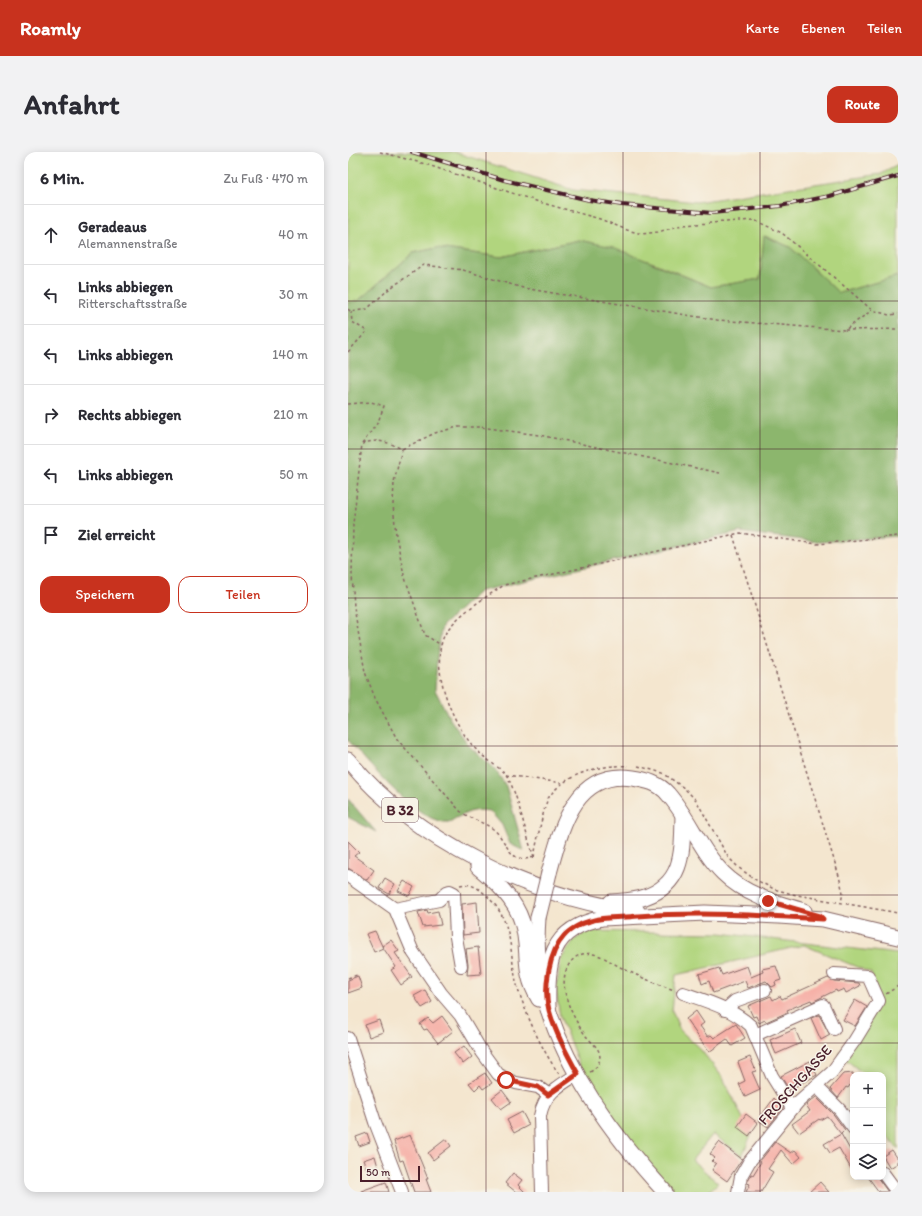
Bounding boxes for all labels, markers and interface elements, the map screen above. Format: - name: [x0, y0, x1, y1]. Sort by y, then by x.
- text: Roamly: [20, 17, 81, 40]
- text: Karte: [746, 20, 779, 37]
- text: Ebenen: [801, 20, 845, 37]
- text: Teilen: [867, 20, 902, 37]
- button: Route: [827, 86, 898, 123]
- text: Anfahrt: [24, 87, 119, 121]
- text: 6 Min.: [40, 168, 84, 188]
- text: Zu Fuß · 470 m: [224, 171, 308, 186]
- text: Geradeaus: [78, 218, 147, 236]
- icon: ahead: [40, 224, 62, 246]
- text: 40 m: [278, 227, 308, 242]
- text: Alemannenstraße: [78, 236, 178, 251]
- text: Links abbiegen: [78, 278, 173, 296]
- icon: left: [40, 284, 62, 306]
- text: 30 m: [279, 287, 308, 302]
- text: Ritterschaftsstraße: [78, 296, 187, 311]
- icon: left: [40, 344, 62, 366]
- text: Links abbiegen: [78, 346, 173, 364]
- text: 140 m: [272, 347, 308, 362]
- icon: right: [40, 404, 62, 426]
- text: Rechts abbiegen: [78, 406, 181, 424]
- text: 210 m: [273, 407, 308, 422]
- icon: left: [40, 464, 62, 486]
- text: Links abbiegen: [78, 466, 173, 484]
- text: 50 m: [279, 467, 308, 482]
- icon: arrive: [40, 524, 62, 546]
- text: Ziel erreicht: [78, 526, 155, 544]
- button: Speichern: [40, 576, 170, 613]
- button: Teilen: [178, 576, 308, 613]
- road number: B 32: [382, 798, 418, 822]
- route end: [759, 892, 777, 910]
- street label: FROSCHGASSE: [754, 1041, 836, 1129]
- route start: [497, 1071, 515, 1089]
- map controls: [850, 1072, 886, 1180]
- button: +: [850, 1072, 886, 1108]
- button: −: [850, 1108, 886, 1144]
- button: layers: [850, 1144, 886, 1180]
- scale bar: [360, 1164, 420, 1183]
- text: 50 m: [366, 1166, 390, 1179]

